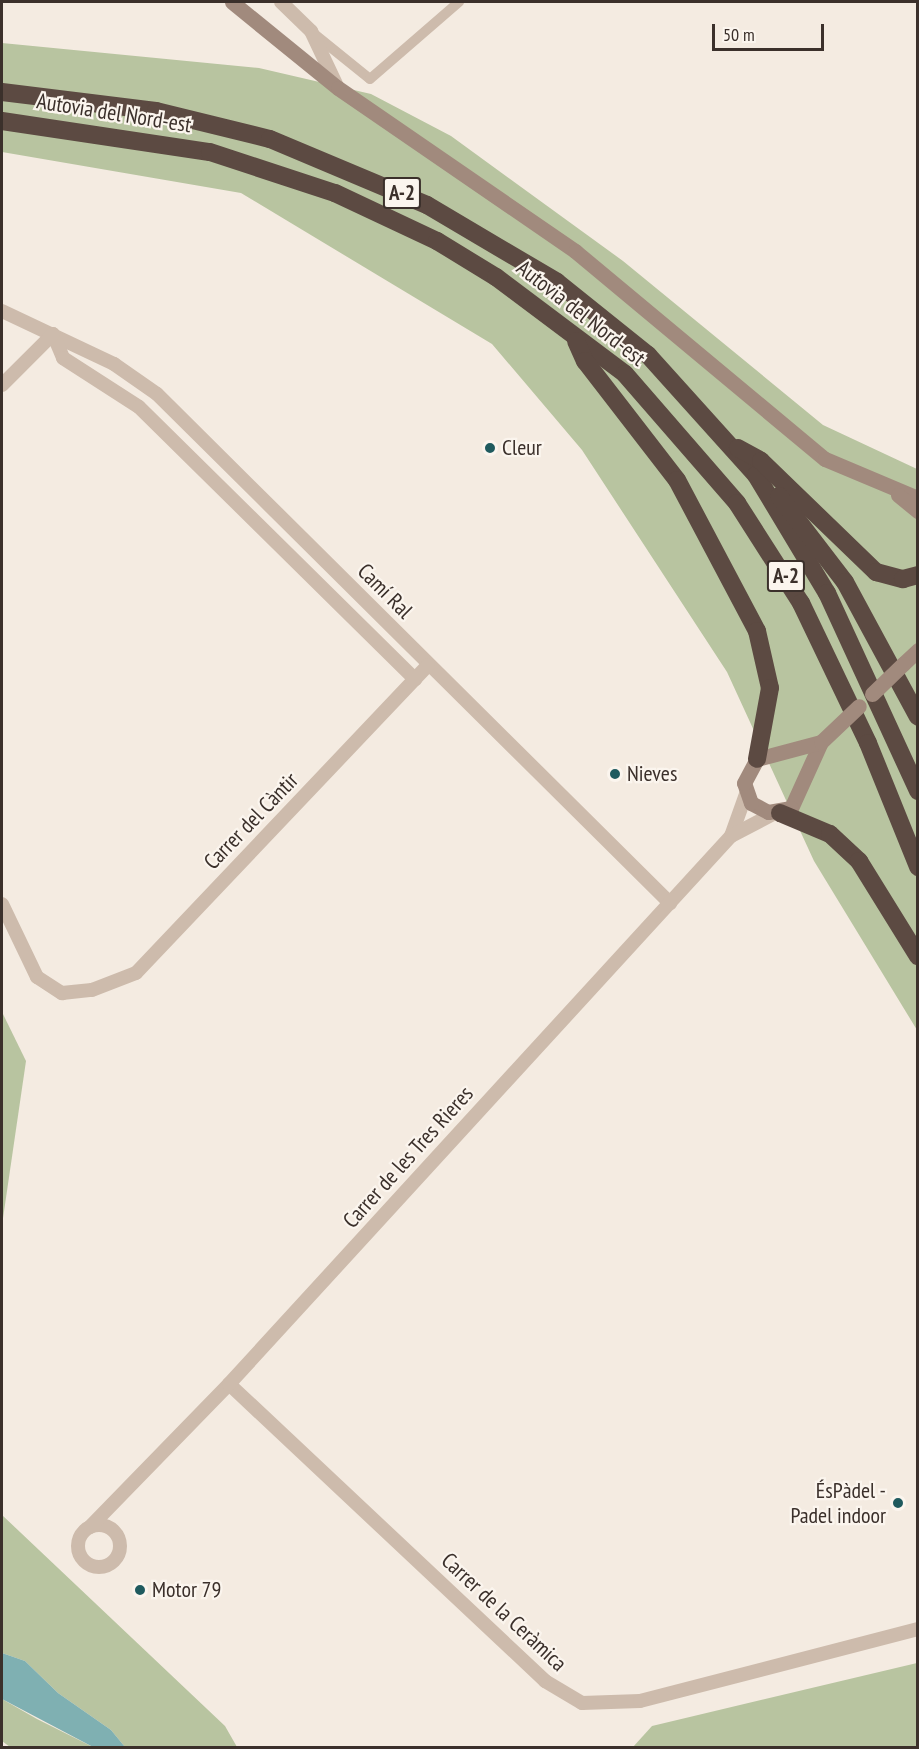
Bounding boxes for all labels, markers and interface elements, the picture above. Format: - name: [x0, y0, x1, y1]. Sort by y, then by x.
- scale bar: [715, 12, 828, 50]
- text: 50 m: [723, 23, 755, 46]
- street label: Autovia del Nord-est: [35, 88, 193, 138]
- road number: A-2: [382, 175, 422, 211]
- street label: Autovia del Nord-est: [511, 255, 651, 371]
- place label: Cleur: [502, 435, 542, 461]
- marker: Cleur: [483, 441, 497, 455]
- street label: Camí Ral: [352, 558, 418, 624]
- road number: A-2: [766, 558, 806, 594]
- place label: Nieves: [627, 761, 677, 787]
- street label: Carrer del Càntir: [198, 767, 304, 875]
- marker: Nieves: [608, 767, 622, 781]
- street label: Carrer de les Tres Rieres: [337, 1080, 479, 1234]
- place label: ÉsPàdel - Padel indoor: [790, 1477, 886, 1528]
- marker: ÉsPàdel - Padel indoor: [891, 1496, 905, 1510]
- street label: Carrer de la Ceràmica: [436, 1547, 572, 1677]
- place label: Motor 79: [152, 1577, 221, 1603]
- marker: Motor 79: [133, 1583, 147, 1597]

